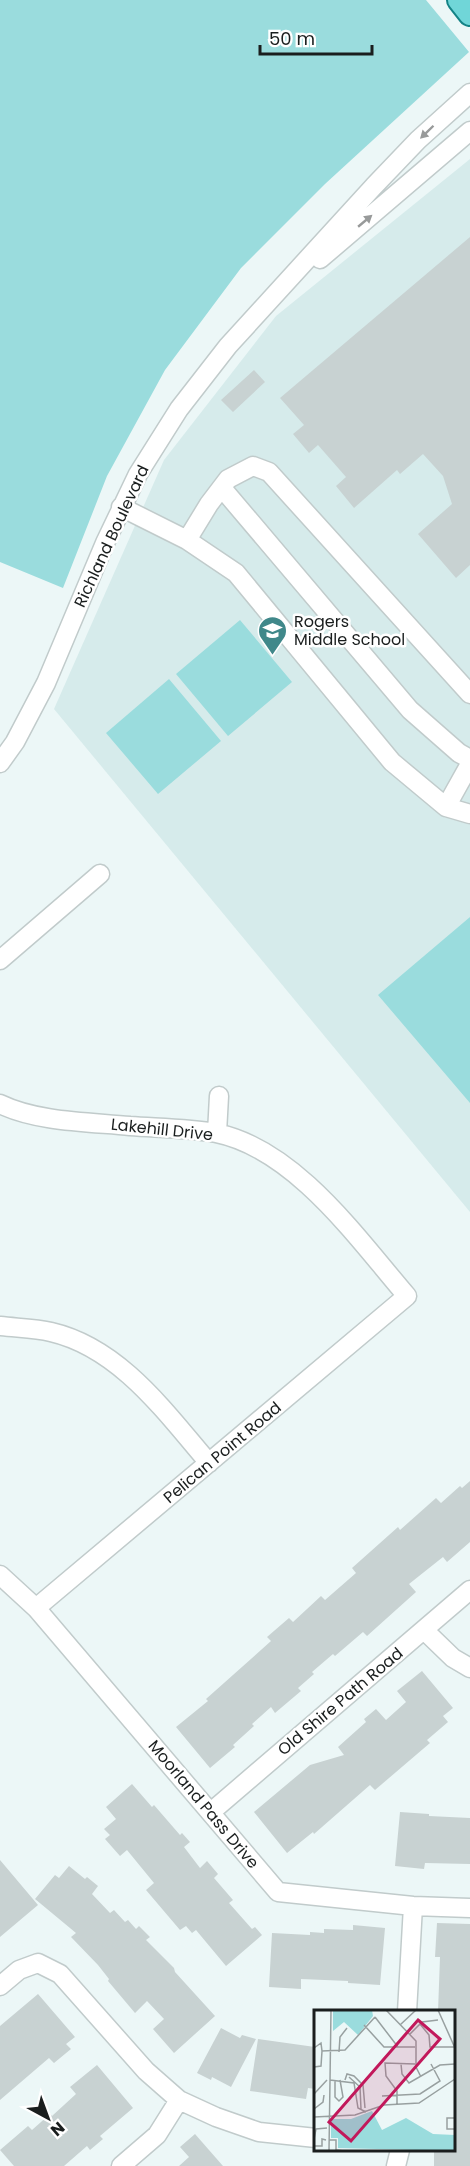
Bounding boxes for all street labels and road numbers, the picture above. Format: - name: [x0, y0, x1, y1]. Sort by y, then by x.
- street label: Richland Boulevard: [68, 461, 155, 611]
- street label: Lakehill Drive: [110, 1113, 214, 1146]
- street label: Pelican Point Road: [158, 1396, 286, 1509]
- street label: Old Shire Path Road: [273, 1642, 408, 1761]
- street label: Moorland Pass Drive: [143, 1735, 264, 1874]

